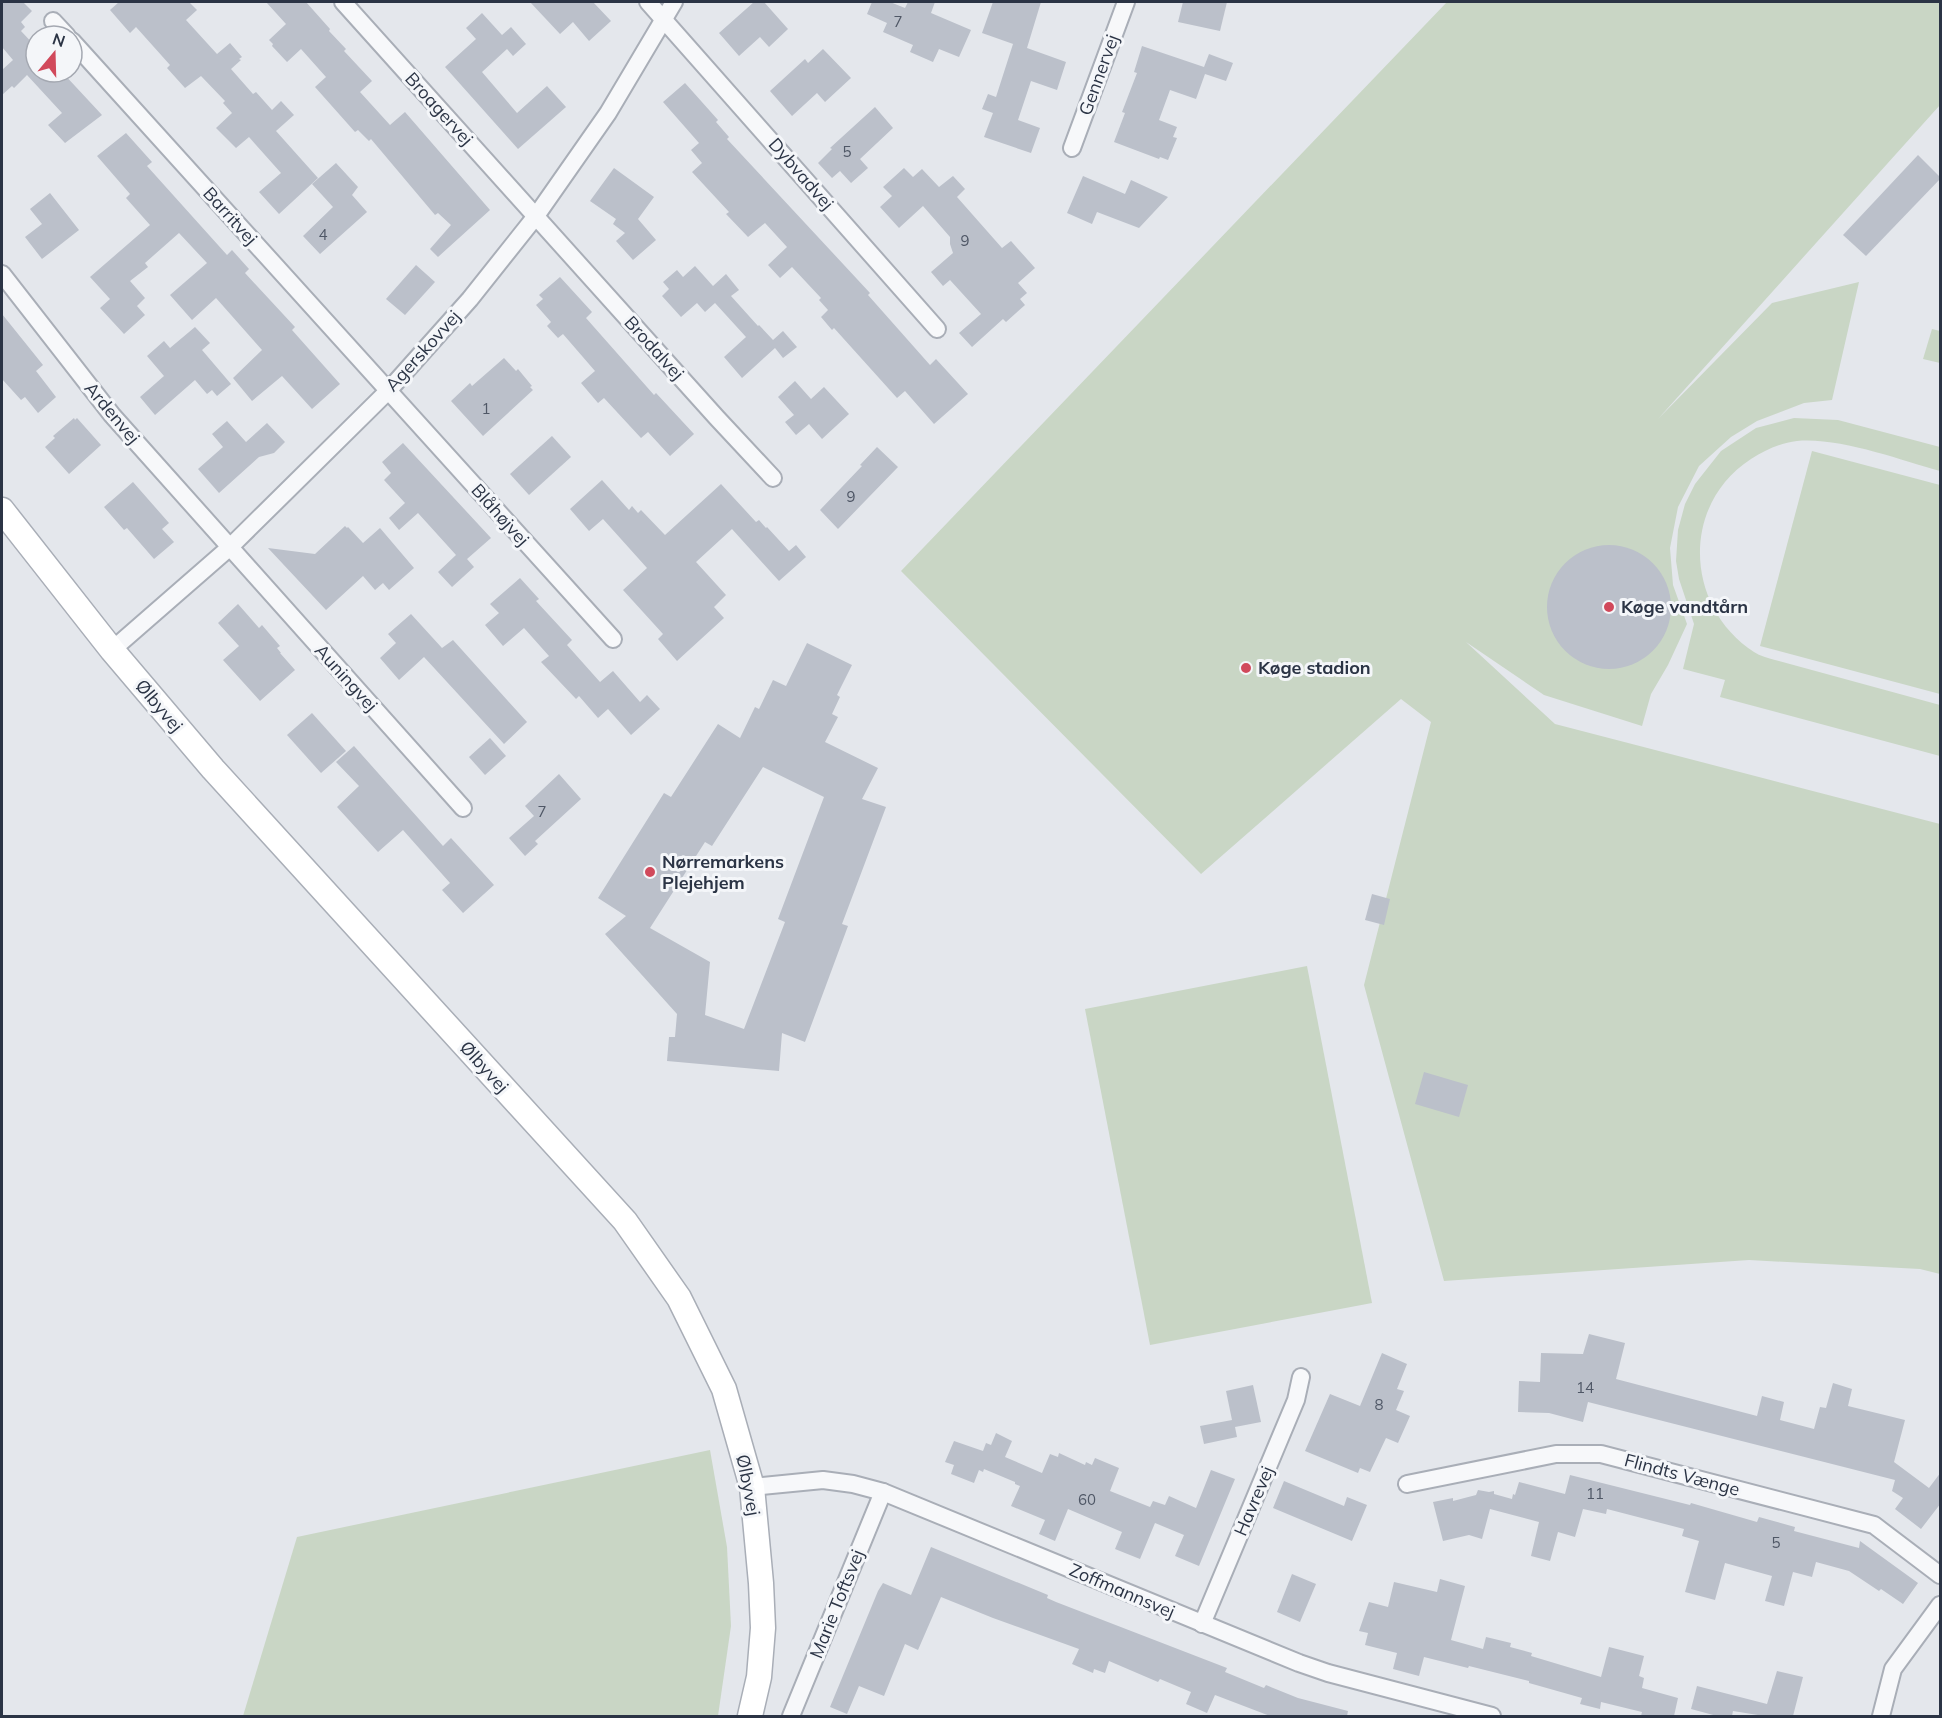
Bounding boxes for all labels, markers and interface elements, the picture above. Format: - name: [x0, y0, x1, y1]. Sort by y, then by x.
- house number: 7: [893, 12, 903, 31]
- north arrow: [24, 24, 84, 84]
- text: N: [50, 28, 68, 51]
- street label: Gennervej: [1073, 31, 1124, 118]
- street label: Broagervej: [400, 67, 478, 150]
- street label: Dybvadvej: [764, 133, 839, 214]
- house number: 5: [842, 142, 852, 161]
- street label: Barritvej: [198, 182, 262, 249]
- house number: 4: [318, 225, 328, 244]
- house number: 9: [960, 231, 970, 250]
- street label: Agerskovvej: [380, 305, 465, 396]
- street label: Brodalvej: [620, 311, 689, 384]
- street label: Ardenvej: [80, 377, 145, 448]
- house number: 1: [481, 399, 491, 418]
- street label: Blåhøjvej: [466, 479, 534, 551]
- house number: 9: [846, 487, 856, 506]
- place label: Køge vandtårn: [1621, 595, 1748, 618]
- marker: Køge vandtårn: [1602, 600, 1616, 614]
- street label: Auningvej: [310, 639, 383, 716]
- place label: Køge stadion: [1258, 656, 1371, 679]
- marker: Køge stadion: [1239, 661, 1253, 675]
- street label: Ølbyvej: [131, 674, 188, 737]
- house number: 7: [537, 802, 547, 821]
- place label: Nørremarkens Plejehjem: [662, 850, 784, 894]
- marker: Nørremarkens Plejehjem: [643, 865, 657, 879]
- street label: Ølbyvej: [455, 1036, 514, 1097]
- house number: 14: [1576, 1378, 1594, 1397]
- house number: 8: [1374, 1395, 1384, 1414]
- street label: Flindts Vænge: [1622, 1448, 1742, 1501]
- street label: Ølbyvej: [731, 1452, 766, 1518]
- street label: Havrevej: [1229, 1462, 1279, 1539]
- house number: 11: [1586, 1484, 1604, 1503]
- house number: 60: [1078, 1490, 1096, 1509]
- house number: 5: [1771, 1533, 1781, 1552]
- street label: Marie Toftsvej: [804, 1546, 869, 1662]
- street label: Zoffmannsvej: [1066, 1558, 1178, 1623]

